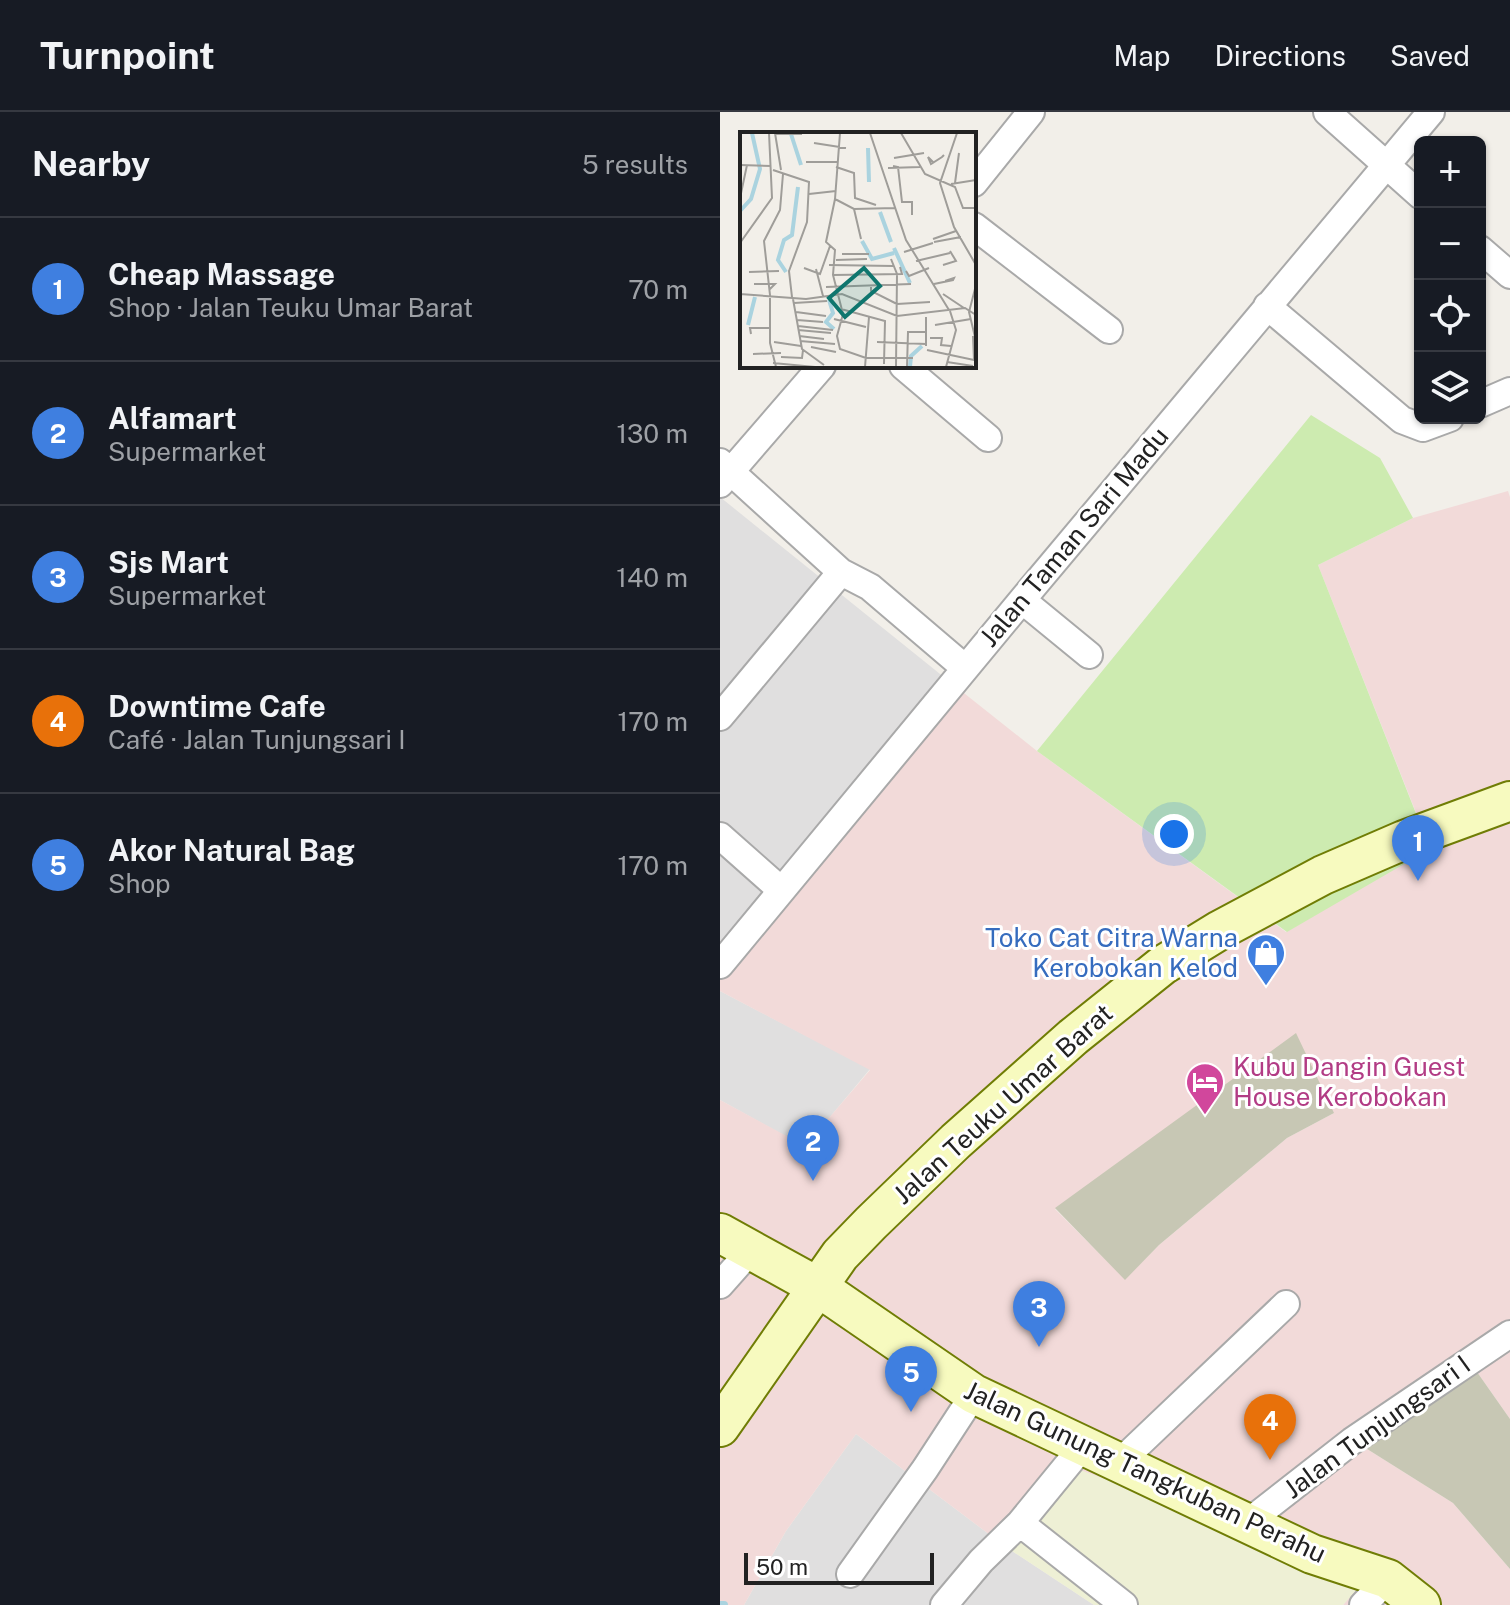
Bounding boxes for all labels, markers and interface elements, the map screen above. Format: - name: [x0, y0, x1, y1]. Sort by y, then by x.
- text: Turnpoint: [40, 33, 215, 78]
- text: Map: [1114, 39, 1170, 72]
- text: Directions: [1214, 39, 1346, 72]
- text: Saved: [1390, 39, 1470, 72]
- inset map: [740, 132, 976, 368]
- map controls: [1414, 136, 1486, 424]
- button: +: [1414, 136, 1486, 208]
- text: Nearby: [32, 144, 150, 184]
- text: 5 results: [582, 149, 688, 180]
- button: −: [1414, 208, 1486, 280]
- text: Cheap Massage: [108, 256, 335, 292]
- text: 1: [52, 274, 64, 305]
- text: 70 m: [628, 274, 688, 305]
- button: locate: [1414, 280, 1486, 352]
- text: Shop · Jalan Teuku Umar Barat: [108, 292, 473, 323]
- button: layers: [1414, 352, 1486, 424]
- text: Alfamart: [108, 400, 237, 436]
- text: 2: [50, 418, 66, 449]
- text: 130 m: [616, 418, 688, 449]
- street label: Jalan Taman Sari Madu: [973, 421, 1174, 653]
- text: Supermarket: [108, 436, 266, 467]
- text: Sjs Mart: [108, 544, 229, 580]
- text: 3: [49, 562, 67, 593]
- text: 140 m: [616, 562, 688, 593]
- text: Supermarket: [108, 580, 266, 611]
- text: Downtime Cafe: [108, 688, 326, 724]
- text: 4: [49, 706, 67, 737]
- text: 170 m: [618, 706, 688, 737]
- text: Café · Jalan Tunjungsari I: [108, 724, 406, 755]
- your location: [1154, 814, 1194, 854]
- pin: 1: [1392, 815, 1444, 881]
- text: Akor Natural Bag: [108, 832, 355, 868]
- text: 5: [49, 850, 67, 881]
- text: 170 m: [618, 850, 688, 881]
- text: Shop: [108, 868, 171, 899]
- place label: Toko Cat Citra Warna Kerobokan Kelod: [985, 922, 1238, 983]
- shop icon: Toko Cat Citra Warna Kerobokan Kelod: [1245, 932, 1287, 987]
- street label: Jalan Teuku Umar Barat: [887, 997, 1119, 1210]
- place label: Kubu Dangin Guest House Kerobokan: [1233, 1051, 1465, 1112]
- hotel icon: Kubu Dangin Guest House Kerobokan: [1184, 1061, 1226, 1116]
- pin: 2: [787, 1115, 839, 1181]
- pin: 3: [1013, 1281, 1065, 1347]
- pin: 5: [885, 1346, 937, 1412]
- street label: Jalan Tunjungsari I: [1277, 1349, 1476, 1505]
- street label: Jalan Gunung Tangkuban Perahu: [960, 1374, 1331, 1569]
- pin: 4: [1244, 1394, 1296, 1460]
- scale bar: [744, 1549, 934, 1585]
- text: 50 m: [756, 1554, 808, 1580]

